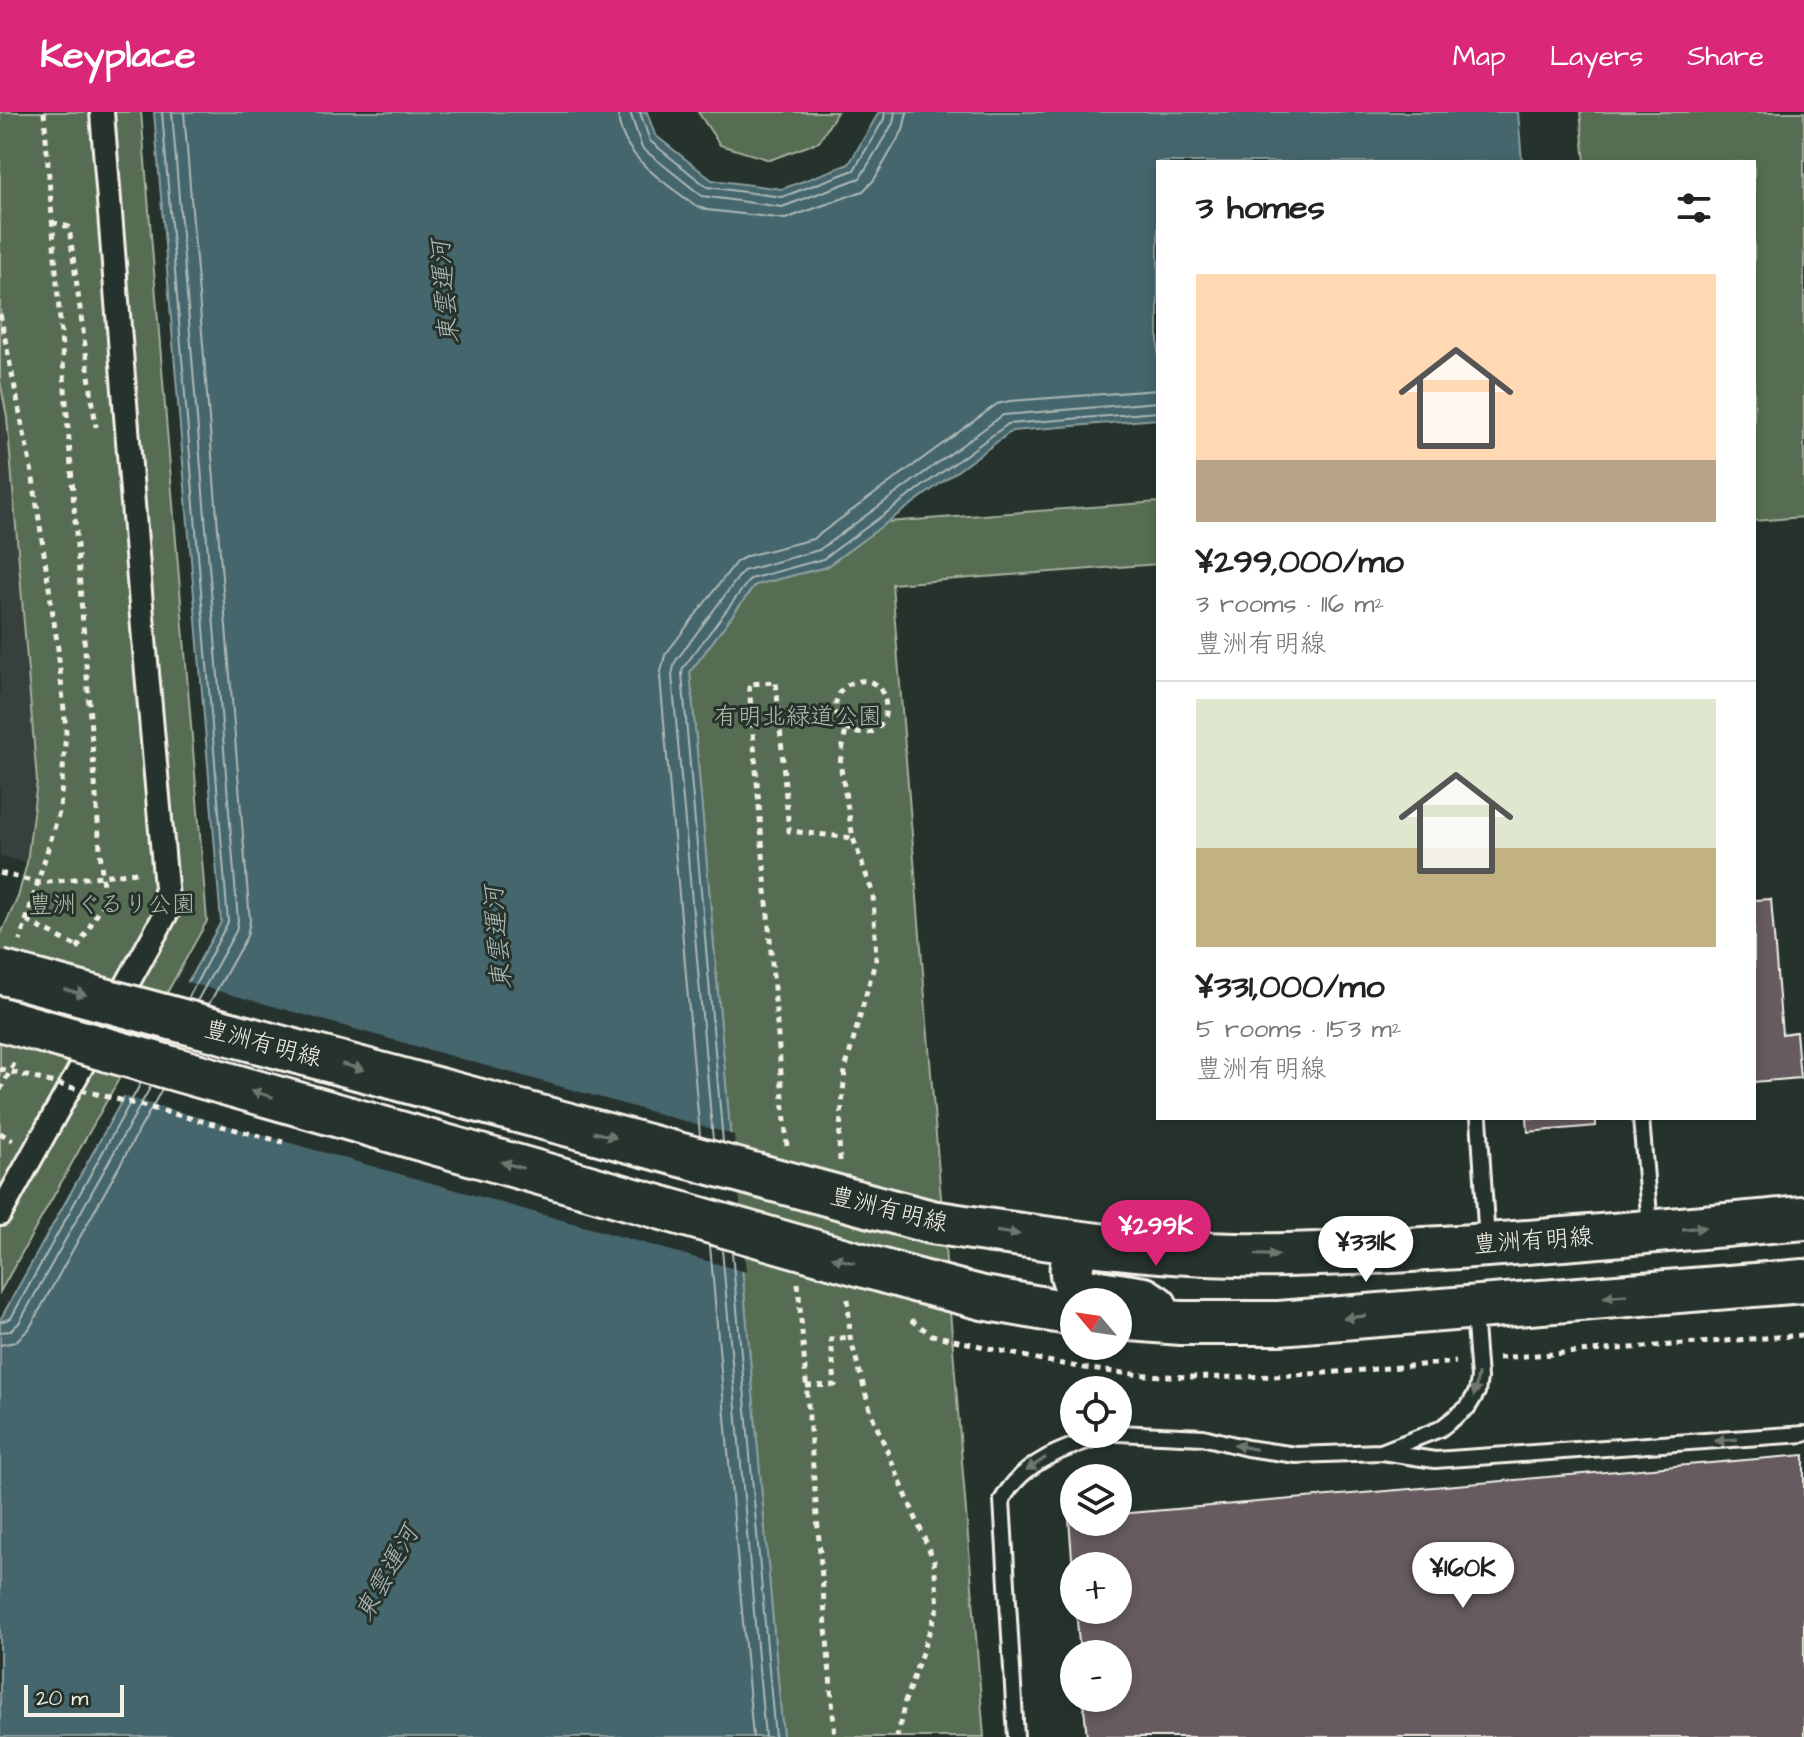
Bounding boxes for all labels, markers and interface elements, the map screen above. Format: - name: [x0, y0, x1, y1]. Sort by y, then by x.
- text: Keyplace: [40, 30, 196, 82]
- text: Map: [1453, 37, 1506, 76]
- text: Layers: [1550, 37, 1643, 76]
- text: Share: [1687, 37, 1764, 76]
- text: 3 homes: [1196, 184, 1325, 232]
- icon: filters: [1672, 186, 1716, 230]
- water label: 東雲運河: [422, 235, 467, 345]
- icon: home: [1384, 326, 1528, 470]
- text: ¥299,000/mo: [1196, 538, 1404, 586]
- text: 3 rooms · 116 m²: [1196, 586, 1384, 622]
- text: 豊洲有明線: [1196, 626, 1326, 662]
- park label: 有明北緑道公園: [714, 700, 882, 734]
- icon: home: [1384, 751, 1528, 895]
- water label: 東雲運河: [475, 881, 520, 991]
- park label: 豊洲ぐるり公園: [28, 888, 196, 922]
- text: ¥331,000/mo: [1196, 963, 1385, 1011]
- one-way arrow: [63, 987, 88, 999]
- text: 5 rooms · 153 m²: [1196, 1011, 1402, 1047]
- street label: 豊洲有明線: [200, 1012, 325, 1076]
- text: 豊洲有明線: [1196, 1051, 1326, 1087]
- one-way arrow: [341, 1062, 366, 1074]
- one-way arrow: [250, 1087, 275, 1099]
- one-way arrow: [592, 1129, 617, 1141]
- one-way arrow: [500, 1158, 524, 1171]
- street label: 豊洲有明線: [826, 1179, 951, 1241]
- pin: ¥299K: [1100, 1200, 1212, 1268]
- text: ¥299K: [1119, 1208, 1193, 1244]
- pin: ¥331K: [1310, 1216, 1422, 1284]
- street label: 豊洲有明線: [1472, 1220, 1594, 1262]
- one-way arrow: [1682, 1221, 1707, 1234]
- text: ¥331K: [1336, 1224, 1396, 1260]
- one-way arrow: [996, 1227, 1021, 1240]
- one-way arrow: [1255, 1248, 1280, 1261]
- one-way arrow: [831, 1253, 856, 1265]
- north arrow: [1060, 1288, 1132, 1360]
- map controls: [1060, 1288, 1132, 1712]
- one-way arrow: [1602, 1290, 1627, 1303]
- one-way arrow: [1342, 1311, 1367, 1324]
- one-way arrow: [1469, 1372, 1481, 1397]
- button: locate: [1060, 1376, 1132, 1448]
- one-way arrow: [1713, 1434, 1738, 1447]
- one-way arrow: [1232, 1440, 1257, 1453]
- one-way arrow: [1026, 1456, 1047, 1471]
- button: layers: [1060, 1464, 1132, 1536]
- water label: 東雲運河: [346, 1516, 430, 1628]
- pin: ¥160K: [1407, 1542, 1519, 1610]
- text: ¥160K: [1430, 1550, 1496, 1586]
- button: +: [1060, 1552, 1132, 1624]
- button: −: [1060, 1640, 1132, 1712]
- scale bar: [24, 1681, 124, 1717]
- text: 20 m: [36, 1683, 88, 1714]

